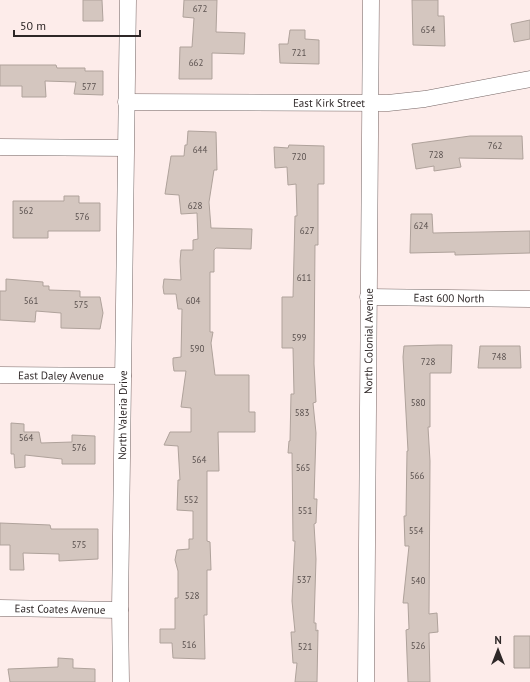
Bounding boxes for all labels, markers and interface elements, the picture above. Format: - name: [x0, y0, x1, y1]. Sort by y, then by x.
- house number: 672: [193, 3, 207, 14]
- scale bar: [14, 12, 140, 38]
- text: 50 m: [20, 18, 46, 33]
- house number: 654: [421, 24, 435, 35]
- house number: 721: [292, 47, 306, 58]
- house number: 662: [189, 57, 203, 68]
- house number: 577: [82, 81, 96, 92]
- street label: East Kirk Street: [293, 96, 365, 110]
- house number: 762: [488, 140, 502, 151]
- house number: 644: [193, 144, 207, 155]
- house number: 728: [429, 149, 443, 160]
- house number: 720: [292, 151, 306, 162]
- house number: 628: [188, 200, 202, 211]
- house number: 562: [19, 205, 33, 216]
- house number: 576: [75, 211, 89, 222]
- house number: 624: [414, 220, 428, 231]
- house number: 627: [300, 225, 314, 236]
- house number: 611: [297, 272, 311, 283]
- street label: North Colonial Avenue: [361, 288, 376, 394]
- street label: East 600 North: [414, 291, 484, 305]
- house number: 561: [24, 295, 38, 306]
- house number: 604: [186, 295, 200, 306]
- house number: 575: [74, 299, 88, 310]
- house number: 599: [292, 332, 306, 343]
- house number: 590: [190, 343, 204, 354]
- house number: 748: [492, 351, 506, 362]
- house number: 728: [421, 356, 435, 367]
- street label: East Daley Avenue: [18, 368, 104, 383]
- street label: North Valeria Drive: [115, 370, 130, 460]
- house number: 580: [411, 397, 425, 408]
- house number: 583: [295, 407, 309, 418]
- house number: 564: [19, 432, 33, 443]
- house number: 576: [72, 442, 86, 453]
- house number: 564: [192, 454, 206, 465]
- house number: 565: [296, 462, 310, 473]
- house number: 566: [410, 470, 424, 481]
- house number: 552: [184, 494, 198, 505]
- house number: 551: [298, 505, 312, 516]
- house number: 554: [409, 525, 423, 536]
- house number: 575: [72, 539, 86, 550]
- house number: 537: [297, 574, 311, 585]
- house number: 540: [411, 575, 425, 586]
- house number: 528: [185, 590, 199, 601]
- street label: East Coates Avenue: [14, 601, 106, 617]
- north arrow: [478, 630, 518, 670]
- text: N: [494, 633, 502, 647]
- house number: 516: [182, 639, 196, 650]
- house number: 526: [411, 640, 425, 651]
- house number: 521: [298, 641, 312, 652]

